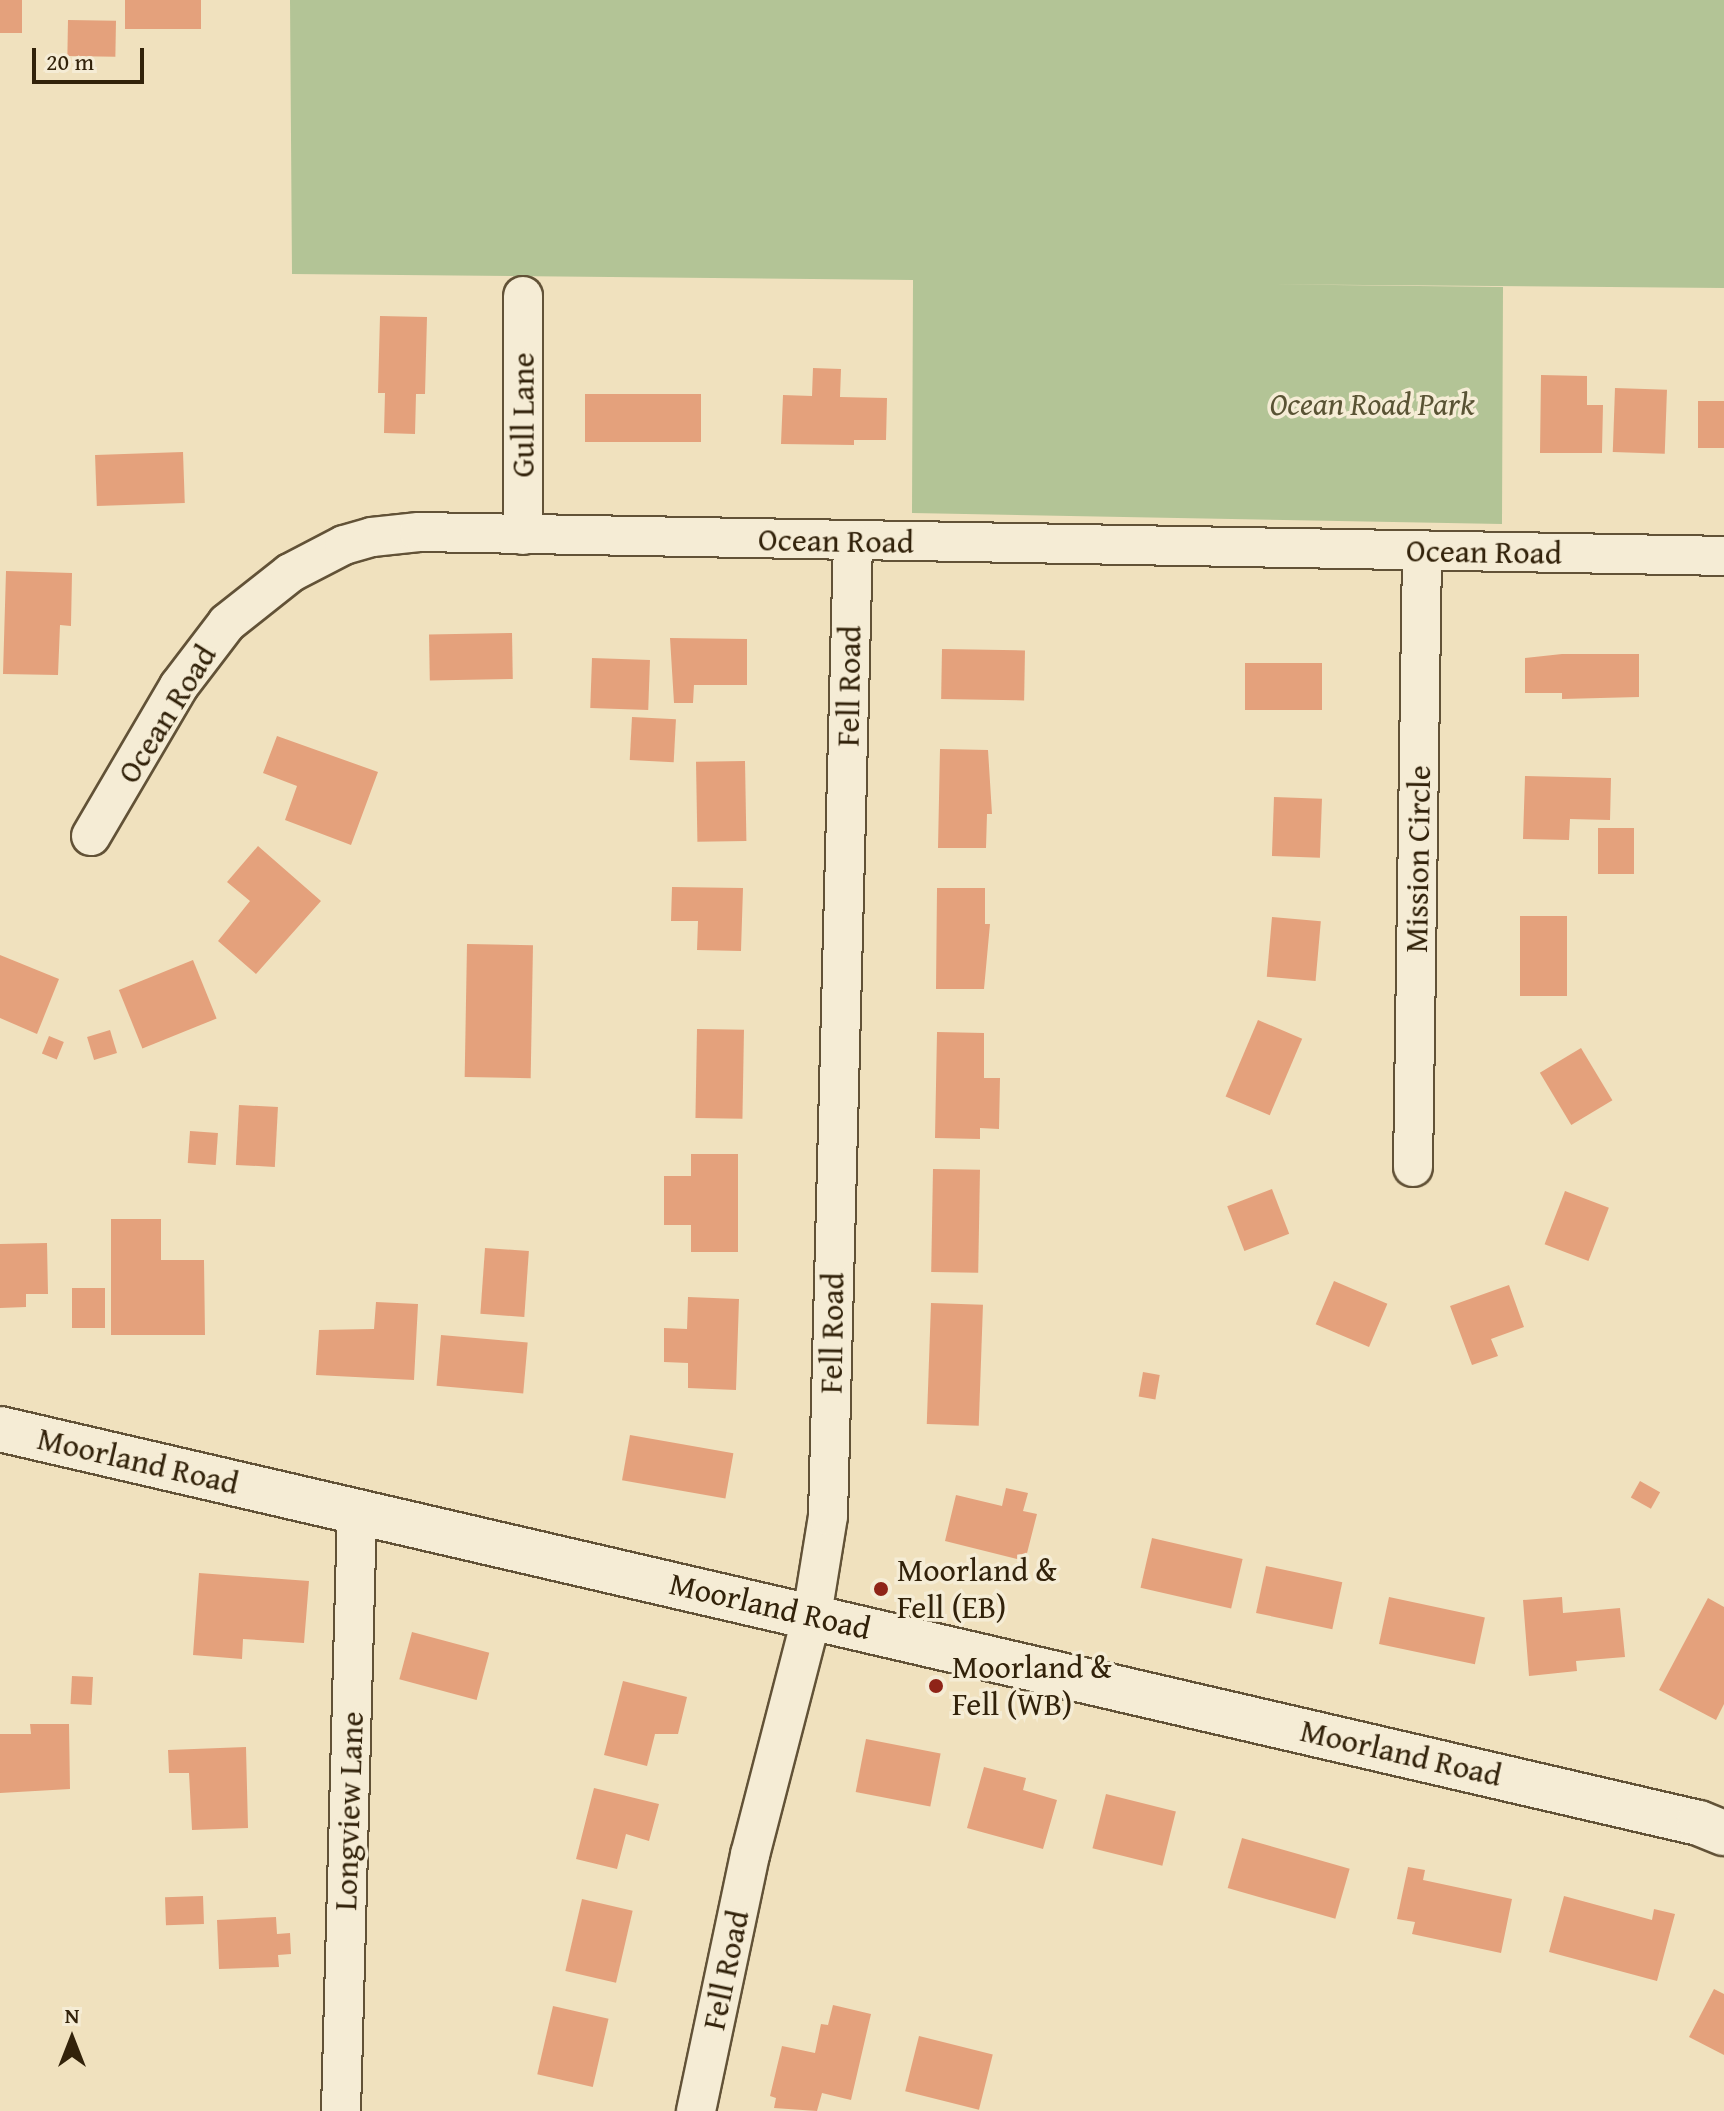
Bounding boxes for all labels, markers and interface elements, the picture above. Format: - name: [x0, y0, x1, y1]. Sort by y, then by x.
- scale bar: [36, 32, 148, 82]
- text: 20 m: [46, 44, 94, 79]
- street label: Gull Lane: [504, 353, 542, 477]
- park label: Ocean Road Park: [1269, 385, 1475, 423]
- street label: Ocean Road: [758, 520, 914, 562]
- street label: Ocean Road: [1406, 531, 1562, 573]
- street label: Fell Road: [829, 625, 869, 747]
- street label: Ocean Road: [109, 638, 225, 790]
- street label: Mission Circle: [1397, 765, 1439, 953]
- street label: Fell Road: [812, 1272, 852, 1394]
- street label: Moorland Road: [34, 1419, 242, 1503]
- place label: Moorland & Fell (EB): [897, 1552, 1057, 1627]
- street label: Moorland Road: [666, 1564, 874, 1648]
- marker: Moorland & Fell (EB): [872, 1580, 890, 1598]
- place label: Moorland & Fell (WB): [952, 1649, 1112, 1724]
- marker: Moorland & Fell (WB): [927, 1677, 945, 1695]
- street label: Longview Lane: [326, 1711, 372, 1911]
- street label: Moorland Road: [1297, 1711, 1505, 1795]
- street label: Fell Road: [695, 1907, 757, 2033]
- north arrow: [32, 1999, 112, 2079]
- text: N: [65, 1999, 79, 2031]

